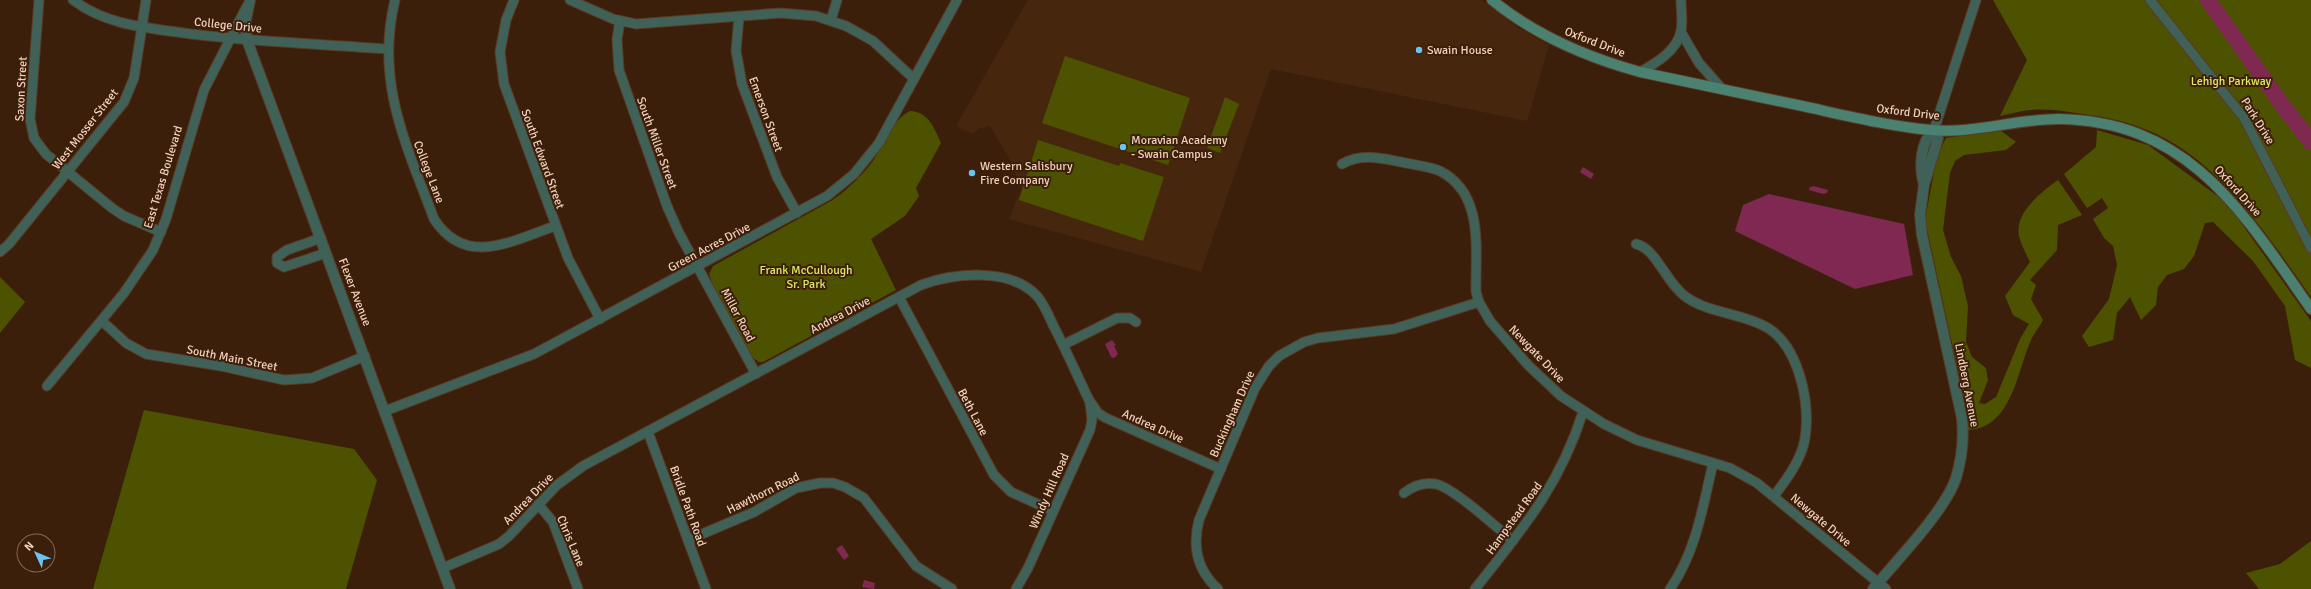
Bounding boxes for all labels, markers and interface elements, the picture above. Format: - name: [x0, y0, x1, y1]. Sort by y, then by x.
- street label: College Drive: [193, 14, 263, 37]
- street label: Oxford Drive: [1562, 24, 1627, 61]
- place label: Swain House: [1427, 43, 1493, 58]
- marker: Swain House: [1414, 45, 1424, 55]
- street label: Saxon Street: [12, 56, 31, 122]
- park label: Lehigh Parkway: [2191, 74, 2272, 89]
- street label: Emerson Street: [745, 75, 786, 154]
- street label: West Mosser Street: [49, 86, 122, 173]
- street label: South Miller Street: [633, 95, 680, 191]
- street label: Park Drive: [2237, 95, 2278, 148]
- street label: Oxford Drive: [1875, 101, 1940, 124]
- street label: South Edward Street: [518, 107, 568, 211]
- street label: East Texas Boulevard: [141, 124, 186, 230]
- place label: Moravian Academy - Swain Campus: [1131, 133, 1228, 162]
- street label: College Lane: [410, 139, 447, 206]
- marker: Moravian Academy - Swain Campus: [1118, 142, 1128, 152]
- place label: Western Salisbury Fire Company: [980, 159, 1073, 188]
- street label: Oxford Drive: [2211, 163, 2264, 220]
- marker: Western Salisbury Fire Company: [967, 168, 977, 178]
- street label: Green Acres Drive: [666, 219, 753, 275]
- street label: Flexer Avenue: [335, 256, 374, 328]
- park label: Frank McCullough Sr. Park: [759, 263, 853, 292]
- street label: Miller Road: [717, 286, 758, 345]
- street label: Andrea Drive: [808, 293, 873, 338]
- street label: Newgate Drive: [1505, 322, 1568, 386]
- street label: South Main Street: [185, 342, 279, 375]
- street label: Lindberg Avenue: [1951, 342, 1982, 428]
- street label: Buckingham Drive: [1207, 369, 1258, 460]
- street label: Beth Lane: [954, 386, 991, 438]
- street label: Andrea Drive: [1120, 406, 1186, 447]
- street label: Windy Hill Road: [1026, 451, 1073, 531]
- street label: Bridle Path Road: [666, 464, 709, 549]
- street label: Hawthorn Road: [724, 469, 802, 518]
- street label: Andrea Drive: [500, 470, 557, 528]
- street label: Hampstead Road: [1483, 479, 1546, 558]
- street label: Newgate Drive: [1787, 491, 1854, 550]
- street label: Chris Lane: [553, 513, 588, 569]
- north arrow: [16, 533, 56, 573]
- text: N: [22, 539, 37, 554]

